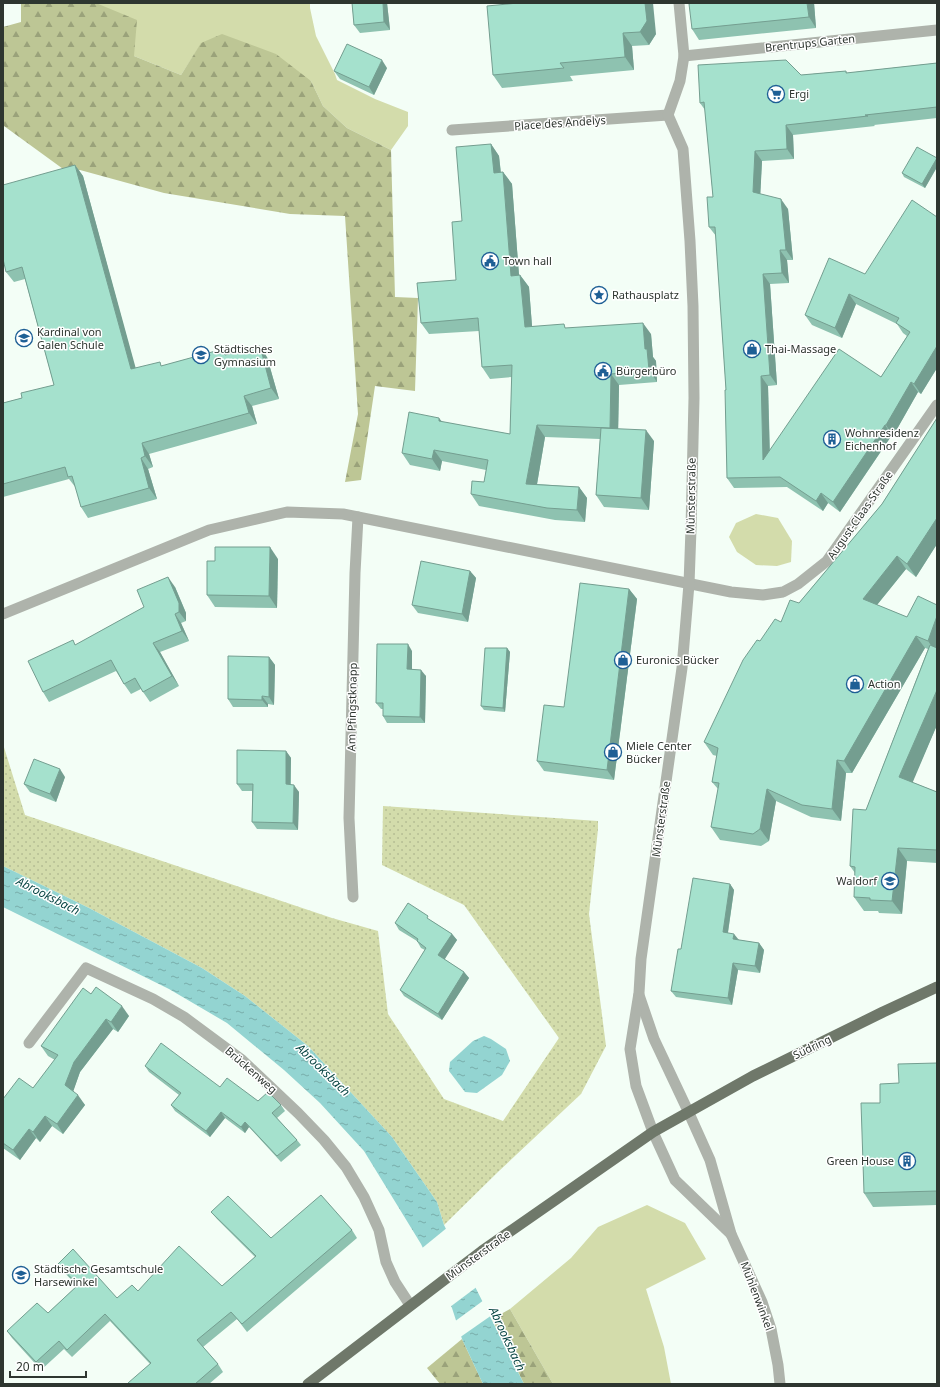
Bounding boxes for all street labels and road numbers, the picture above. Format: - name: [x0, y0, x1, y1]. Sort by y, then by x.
- street label: Brentrups Garten: [764, 30, 856, 55]
- street label: Place des Andelys: [514, 112, 606, 133]
- street label: Münsterstraße: [682, 458, 699, 534]
- street label: August-Claas-Straße: [823, 468, 896, 562]
- street label: Am Pfingstknapp: [343, 662, 360, 751]
- street label: Münsterstraße: [648, 780, 673, 858]
- street label: Südring: [790, 1031, 833, 1062]
- street label: Brückenweg: [222, 1043, 280, 1096]
- street label: Münsterstraße: [442, 1226, 513, 1283]
- street label: Mühlenwinkel: [737, 1259, 777, 1332]

